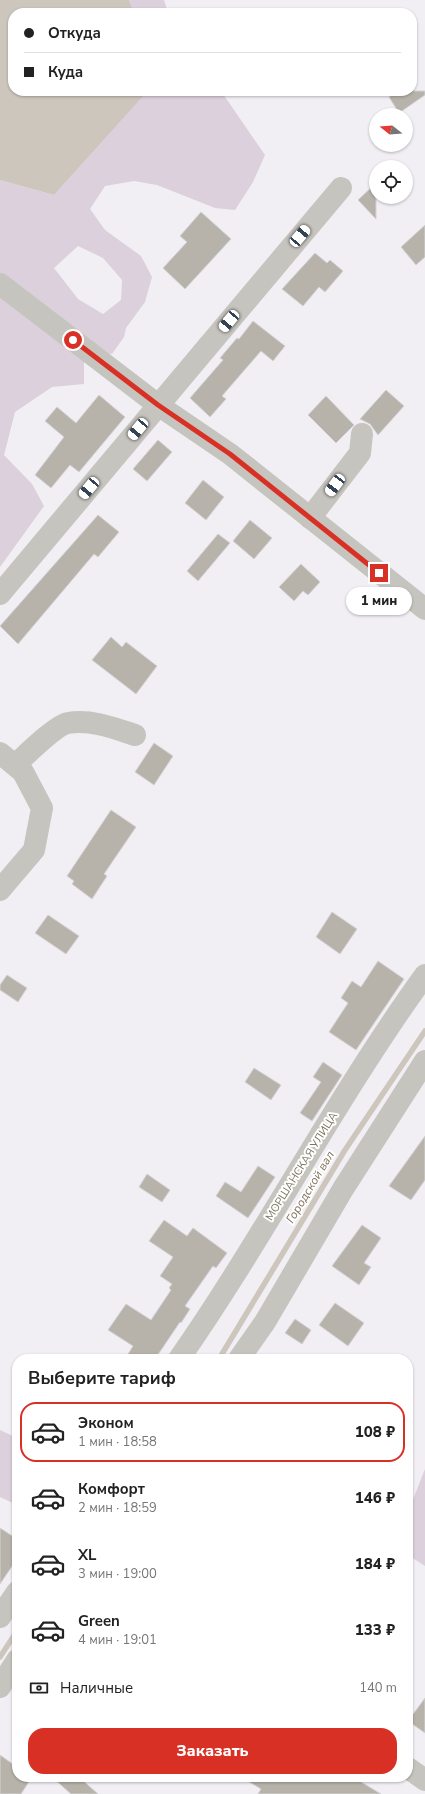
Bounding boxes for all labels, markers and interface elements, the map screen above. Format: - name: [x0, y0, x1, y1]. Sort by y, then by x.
- text: Откуда: [48, 23, 101, 43]
- text: Куда: [48, 62, 83, 82]
- north arrow: [369, 108, 413, 152]
- map controls: [369, 108, 413, 204]
- button: locate: [369, 160, 413, 204]
- car: [288, 223, 312, 249]
- car: [217, 308, 241, 334]
- route start: [64, 331, 82, 349]
- car: [126, 416, 150, 442]
- car: [323, 472, 347, 498]
- car: [77, 475, 101, 501]
- route end: [370, 564, 388, 582]
- callout: 1 мин: [346, 587, 412, 615]
- text: 1 мин: [361, 592, 397, 610]
- street label: МОРШАНСКАЯ УЛИЦА: [262, 1109, 341, 1223]
- water label: Городской вал: [282, 1148, 338, 1226]
- text: Выберите тариф: [28, 1366, 176, 1390]
- text: Эконом: [78, 1413, 134, 1433]
- icon: car: [30, 1414, 66, 1450]
- text: 108 ₽: [355, 1422, 395, 1442]
- text: 1 мин · 18:58: [78, 1433, 157, 1451]
- text: Комфорт: [78, 1479, 145, 1499]
- icon: car: [30, 1480, 66, 1516]
- text: 146 ₽: [355, 1488, 395, 1508]
- text: 2 мин · 18:59: [78, 1499, 157, 1517]
- text: XL: [78, 1545, 97, 1565]
- icon: car: [30, 1546, 66, 1582]
- text: 184 ₽: [355, 1554, 395, 1574]
- text: 3 мин · 19:00: [78, 1565, 157, 1583]
- text: Green: [78, 1611, 120, 1631]
- icon: car: [30, 1612, 66, 1648]
- text: 133 ₽: [355, 1620, 395, 1640]
- text: 4 мин · 19:01: [78, 1631, 157, 1649]
- icon: cash: [28, 1677, 50, 1699]
- text: Наличные: [60, 1678, 133, 1698]
- text: 140 m: [359, 1679, 397, 1697]
- button: Заказать: [28, 1728, 397, 1774]

